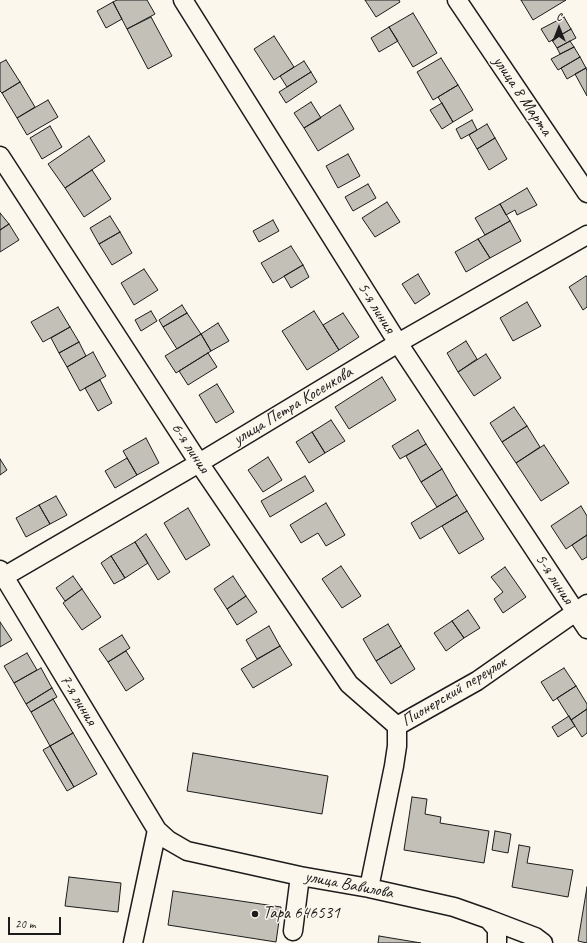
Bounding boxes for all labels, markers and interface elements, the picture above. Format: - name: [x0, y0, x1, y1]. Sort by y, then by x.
- north arrow: [539, 8, 579, 48]
- text: С: [556, 9, 562, 23]
- street label: улица 8 Марта: [488, 52, 556, 140]
- street label: 5-я линия: [353, 279, 399, 337]
- street label: улица Петра Косенкова: [230, 362, 356, 450]
- street label: 6-я линия: [166, 419, 214, 477]
- street label: 5-я линия: [530, 550, 578, 608]
- street label: Пионерский переулок: [398, 653, 510, 731]
- street label: 7-я линия: [55, 671, 101, 729]
- street label: улица Вавилова: [303, 866, 395, 904]
- place label: Тара 646531: [263, 904, 340, 924]
- scale bar: [10, 909, 63, 935]
- marker: Тара 646531: [250, 909, 260, 919]
- text: 20 m: [15, 916, 35, 932]

